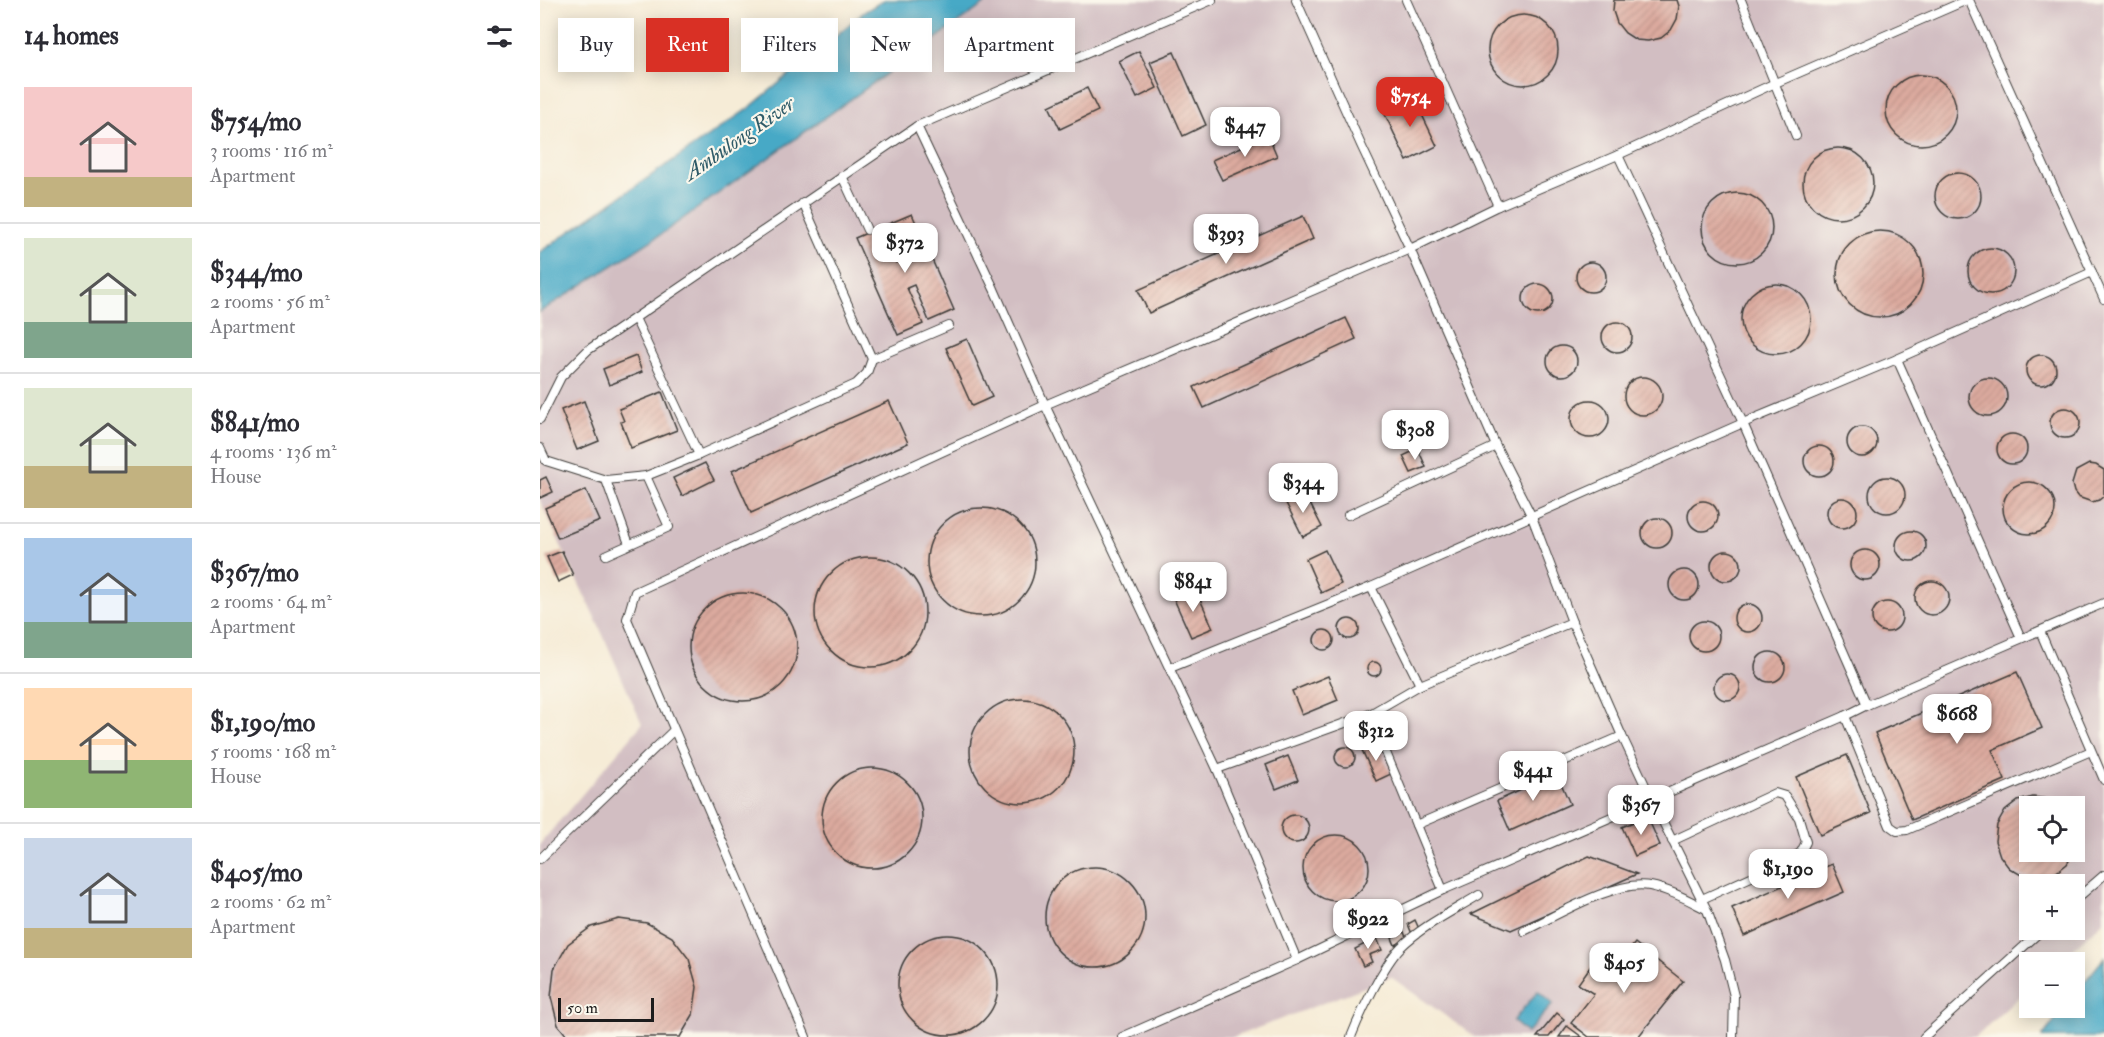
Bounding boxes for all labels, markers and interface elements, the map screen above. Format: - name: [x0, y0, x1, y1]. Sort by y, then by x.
- chip: Buy: [558, 18, 634, 72]
- chip: Rent: [646, 18, 729, 72]
- chip: Filters: [741, 18, 838, 72]
- chip: New: [850, 18, 932, 72]
- chip: Apartment: [944, 18, 1075, 72]
- text: 14 homes: [24, 20, 119, 52]
- icon: filters: [483, 20, 516, 53]
- pin: $754: [1374, 77, 1446, 128]
- text: $754: [1390, 84, 1430, 109]
- water label: Ambulong River: [677, 90, 801, 188]
- text: $754/mo: [210, 106, 301, 138]
- pin: $447: [1209, 107, 1281, 158]
- icon: home: [72, 111, 144, 183]
- text: $447: [1224, 114, 1266, 139]
- text: 3 rooms · 116 m²: [210, 138, 333, 163]
- text: Apartment: [210, 163, 295, 188]
- pin: $393: [1190, 214, 1262, 265]
- text: $393: [1208, 221, 1244, 246]
- pin: $372: [869, 223, 941, 274]
- text: $372: [886, 230, 924, 255]
- text: $344/mo: [210, 257, 303, 289]
- icon: home: [72, 262, 144, 334]
- text: 2 rooms · 56 m²: [210, 289, 330, 314]
- text: Apartment: [210, 314, 295, 339]
- text: $841/mo: [210, 407, 300, 439]
- pin: $308: [1379, 410, 1451, 461]
- icon: home: [72, 412, 144, 484]
- text: $308: [1396, 417, 1434, 442]
- text: 4 rooms · 136 m²: [210, 439, 337, 464]
- pin: $344: [1267, 463, 1339, 514]
- text: House: [210, 464, 261, 489]
- text: $344: [1283, 470, 1323, 495]
- text: $367/mo: [210, 557, 299, 589]
- icon: home: [72, 562, 144, 634]
- pin: $841: [1157, 562, 1229, 613]
- text: $841: [1174, 569, 1212, 594]
- text: 2 rooms · 64 m²: [210, 589, 332, 614]
- text: Apartment: [210, 614, 295, 639]
- pin: $668: [1921, 694, 1993, 745]
- text: $668: [1937, 701, 1977, 726]
- text: $1,190/mo: [210, 707, 315, 739]
- pin: $312: [1340, 711, 1412, 762]
- icon: home: [72, 712, 144, 784]
- text: $312: [1358, 718, 1394, 743]
- text: 5 rooms · 168 m²: [210, 739, 336, 764]
- pin: $441: [1497, 751, 1569, 802]
- text: $441: [1513, 758, 1553, 783]
- text: House: [210, 764, 261, 789]
- pin: $367: [1605, 785, 1677, 836]
- text: $367: [1622, 792, 1660, 817]
- map controls: [2019, 796, 2085, 1018]
- button: locate: [2019, 796, 2085, 862]
- pin: $1,190: [1739, 849, 1837, 900]
- text: $1,190: [1763, 856, 1813, 881]
- text: $405/mo: [210, 857, 303, 889]
- icon: home: [72, 862, 144, 934]
- button: +: [2019, 874, 2085, 940]
- text: 2 rooms · 62 m²: [210, 889, 331, 914]
- pin: $922: [1332, 899, 1404, 950]
- text: $922: [1347, 906, 1389, 931]
- text: Apartment: [210, 914, 295, 939]
- pin: $405: [1588, 943, 1660, 994]
- text: $405: [1603, 950, 1645, 975]
- button: −: [2019, 952, 2085, 1018]
- scale bar: [558, 995, 654, 1022]
- text: 50 m: [567, 998, 598, 1018]

